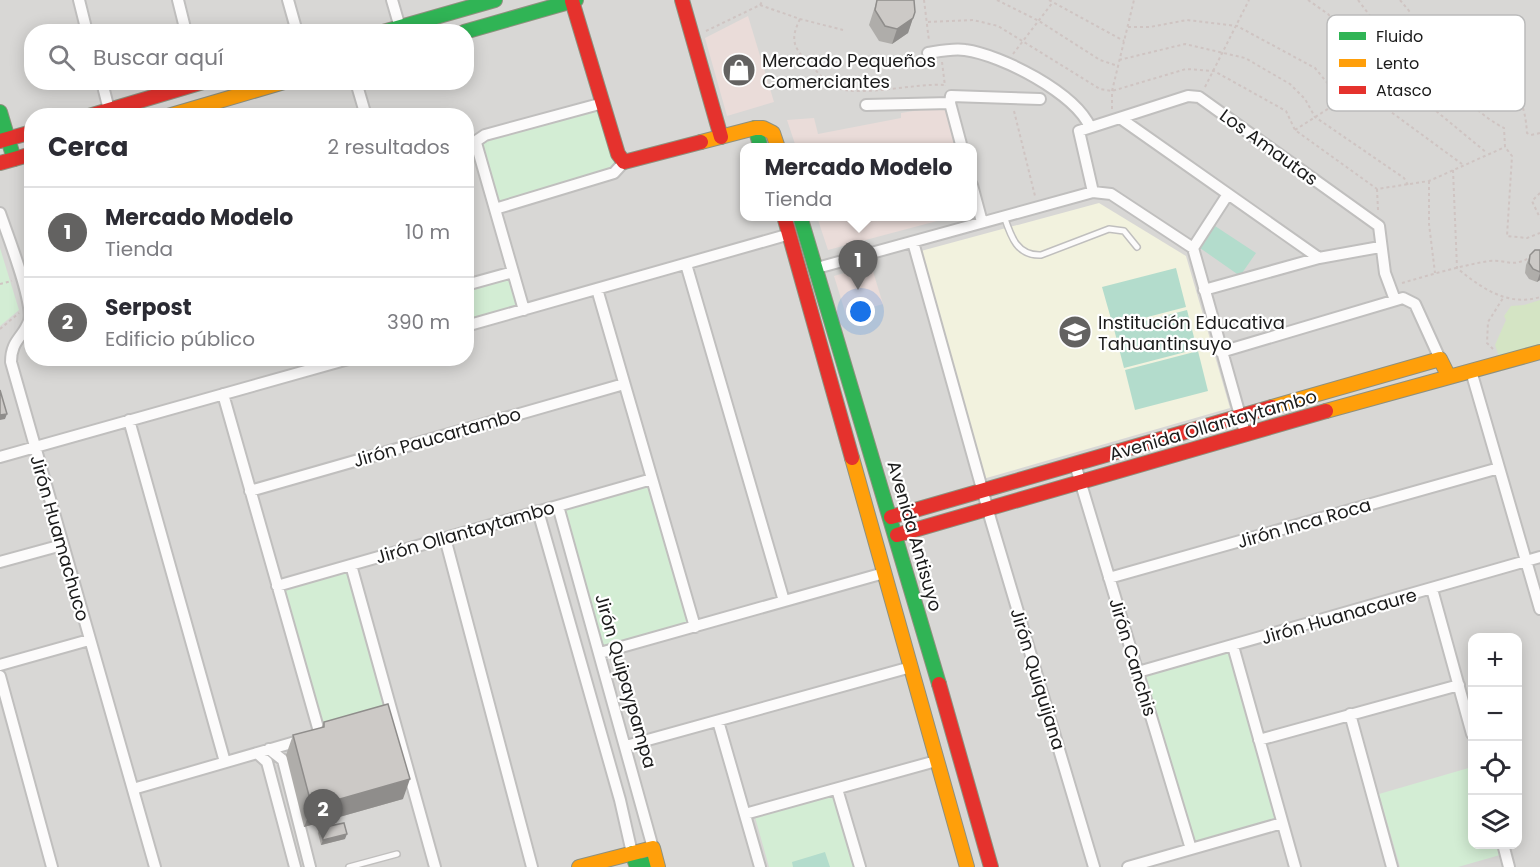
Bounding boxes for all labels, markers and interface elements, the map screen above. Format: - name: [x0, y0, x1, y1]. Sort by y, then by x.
- legend: [1327, 15, 1525, 111]
- search box: [24, 24, 474, 90]
- text: Fluido: [1376, 25, 1423, 48]
- icon: search: [45, 41, 78, 74]
- text: Buscar aquí: [93, 42, 224, 73]
- place label: Mercado Pequeños Comerciantes: [762, 48, 936, 94]
- shop icon: Mercado Pequeños Comerciantes: [721, 52, 757, 88]
- text: Lento: [1376, 52, 1419, 75]
- text: Atasco: [1376, 79, 1432, 102]
- street label: Los Amautas: [1215, 103, 1323, 191]
- text: Cerca: [48, 129, 128, 165]
- text: 2 resultados: [328, 133, 450, 161]
- popup: [740, 143, 977, 221]
- text: Mercado Modelo: [764, 152, 953, 183]
- text: Tienda: [764, 185, 832, 213]
- text: Mercado Modelo: [105, 202, 293, 233]
- text: 1: [64, 218, 71, 246]
- text: 10 m: [405, 218, 450, 246]
- text: Tienda: [105, 235, 173, 263]
- pin: 1: [838, 240, 878, 290]
- text: Serpost: [105, 292, 192, 323]
- your location: [846, 297, 875, 326]
- text: 2: [62, 308, 73, 336]
- text: 390 m: [387, 308, 450, 336]
- place label: Institución Educativa Tahuantinsuyo: [1098, 310, 1285, 356]
- school or university icon: Institución Educativa Tahuantinsuyo: [1057, 314, 1093, 350]
- text: Edificio público: [105, 325, 255, 353]
- street label: Avenida Ollantaytambo: [1106, 383, 1320, 467]
- street label: Jirón Paucartambo: [350, 401, 524, 473]
- street label: Jirón Huamachuco: [24, 452, 96, 624]
- street label: Avenida Antisuyo: [882, 458, 948, 614]
- street label: Jirón Inca Roca: [1234, 492, 1374, 554]
- street label: Jirón Ollantaytambo: [373, 494, 557, 570]
- street label: Jirón Huanacaure: [1258, 582, 1420, 650]
- street label: Jirón Quipaypampa: [589, 591, 663, 771]
- street label: Jirón Canchis: [1103, 595, 1163, 719]
- street label: Jirón Quiquijana: [1005, 605, 1071, 753]
- map controls: [1468, 633, 1522, 849]
- button: +: [1468, 633, 1522, 687]
- button: −: [1468, 687, 1522, 741]
- button: locate: [1468, 741, 1522, 795]
- pin: 2: [304, 790, 342, 839]
- button: layers: [1468, 795, 1522, 849]

